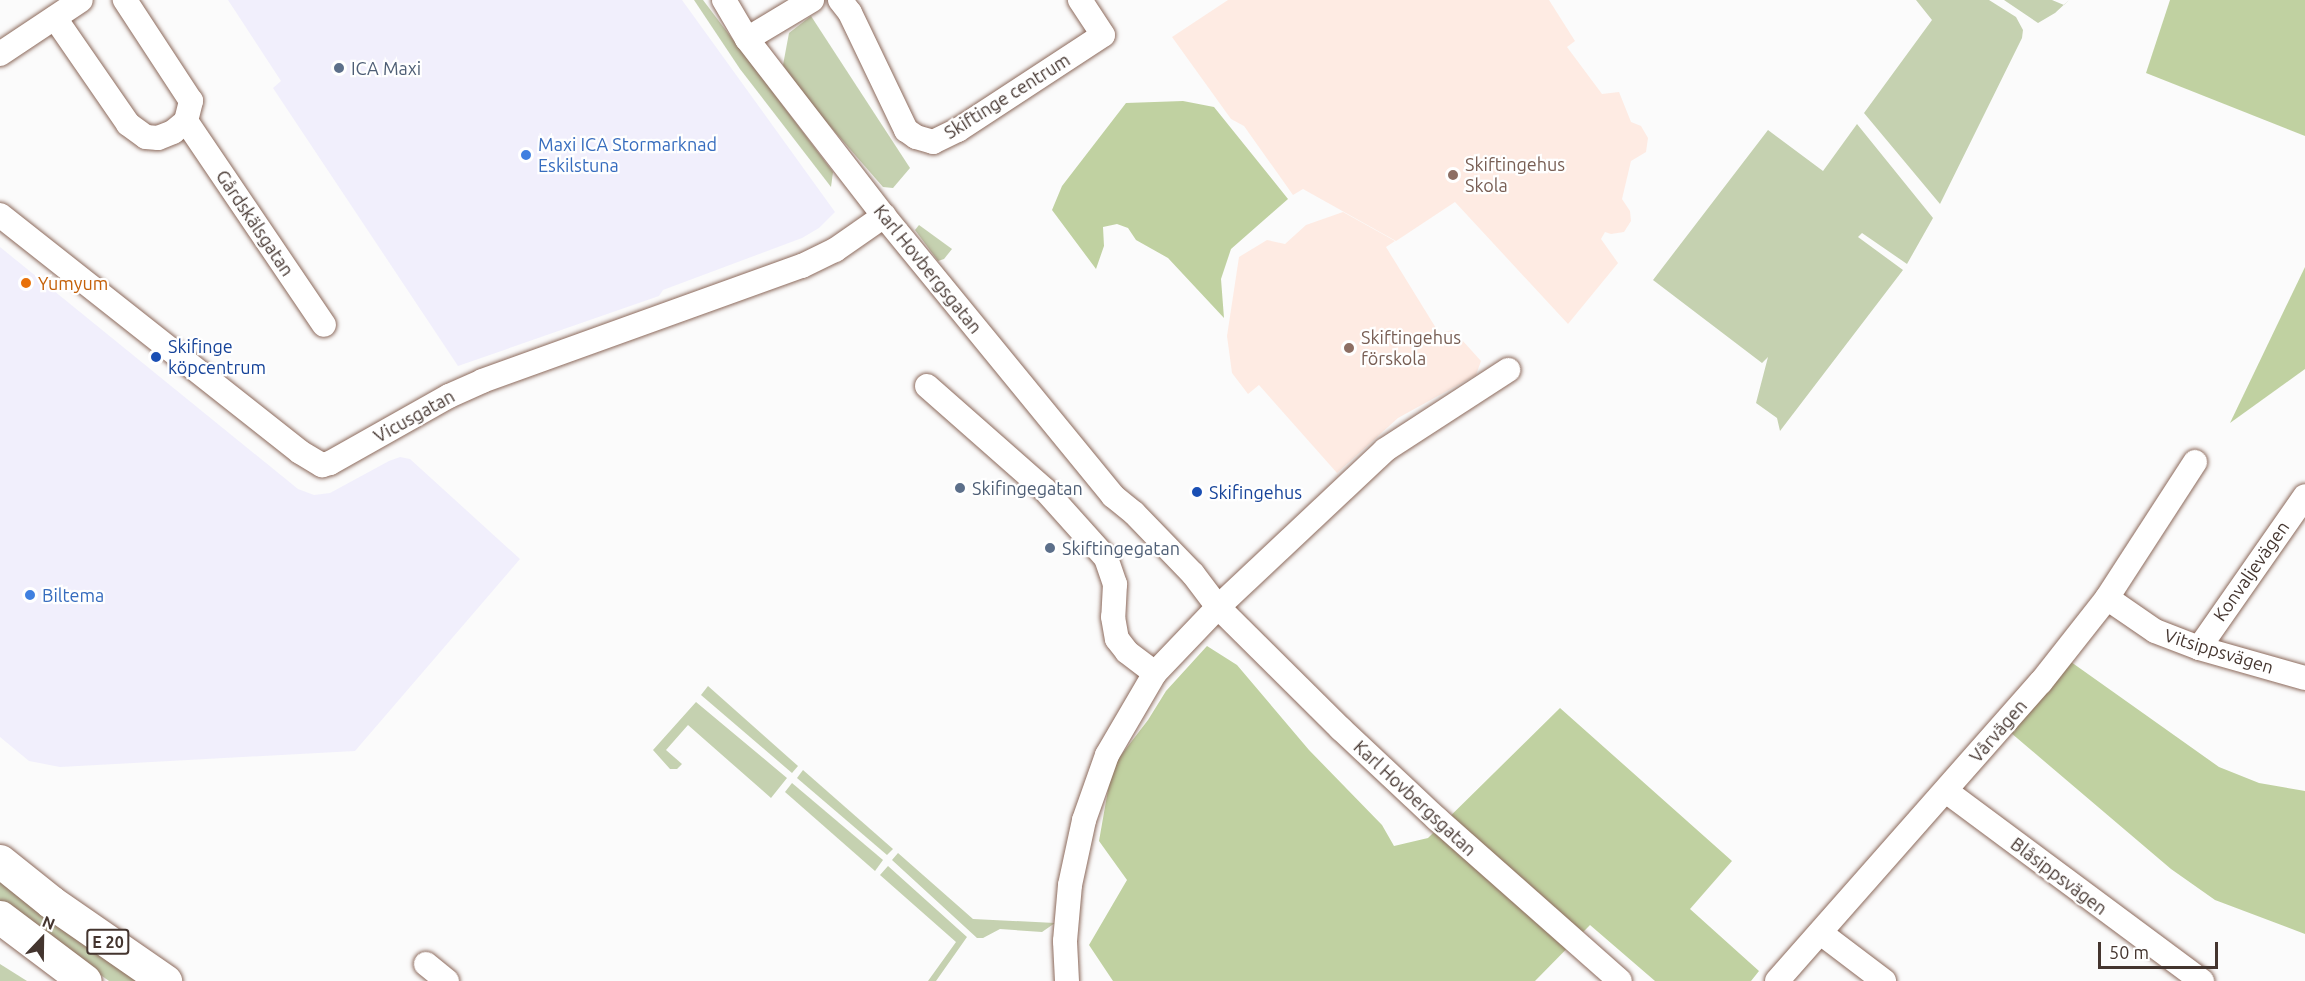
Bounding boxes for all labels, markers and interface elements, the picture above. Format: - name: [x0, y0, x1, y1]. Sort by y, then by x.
- street label: Skiftinge centrum: [940, 49, 1074, 143]
- place label: ICA Maxi: [351, 57, 421, 79]
- marker: ICA Maxi: [332, 61, 346, 75]
- place label: Maxi ICA Stormarknad Eskilstuna: [538, 134, 717, 176]
- marker: Maxi ICA Stormarknad Eskilstuna: [519, 148, 533, 162]
- place label: Skiftingehus Skola: [1465, 154, 1565, 196]
- street label: Gårdskälsgatan: [212, 166, 298, 280]
- marker: Skiftingehus Skola: [1446, 168, 1460, 182]
- street label: Karl Hovbergsgatan: [869, 200, 987, 338]
- place label: Yumyum: [38, 272, 108, 294]
- marker: Yumyum: [19, 276, 33, 290]
- place label: Skiftingehus förskola: [1361, 327, 1461, 370]
- place label: Skifinge köpcentrum: [168, 336, 266, 378]
- marker: Skiftingehus förskola: [1342, 341, 1356, 355]
- marker: Skifinge köpcentrum: [149, 350, 163, 364]
- street label: Vicusgatan: [370, 385, 458, 447]
- place label: Skifingegatan: [972, 477, 1083, 499]
- marker: Skifingegatan: [953, 481, 967, 495]
- place label: Skifingehus: [1209, 481, 1302, 503]
- marker: Skifingehus: [1190, 485, 1204, 499]
- street label: Konvaljevägen: [2209, 517, 2293, 625]
- place label: Skiftingegatan: [1062, 537, 1180, 559]
- marker: Skiftingegatan: [1043, 541, 1057, 555]
- place label: Biltema: [42, 584, 104, 606]
- marker: Biltema: [23, 588, 37, 602]
- street label: Vitsippsvägen: [2162, 624, 2276, 678]
- street label: Vårvägen: [1965, 695, 2031, 767]
- street label: Karl Hovbergsgatan: [1349, 736, 1481, 860]
- street label: Blåsippsvägen: [2007, 833, 2111, 919]
- north arrow: [12, 909, 72, 969]
- text: N: [40, 912, 58, 933]
- road number: E 20: [86, 929, 130, 955]
- scale bar: [2101, 930, 2221, 968]
- text: 50 m: [2109, 942, 2149, 962]

